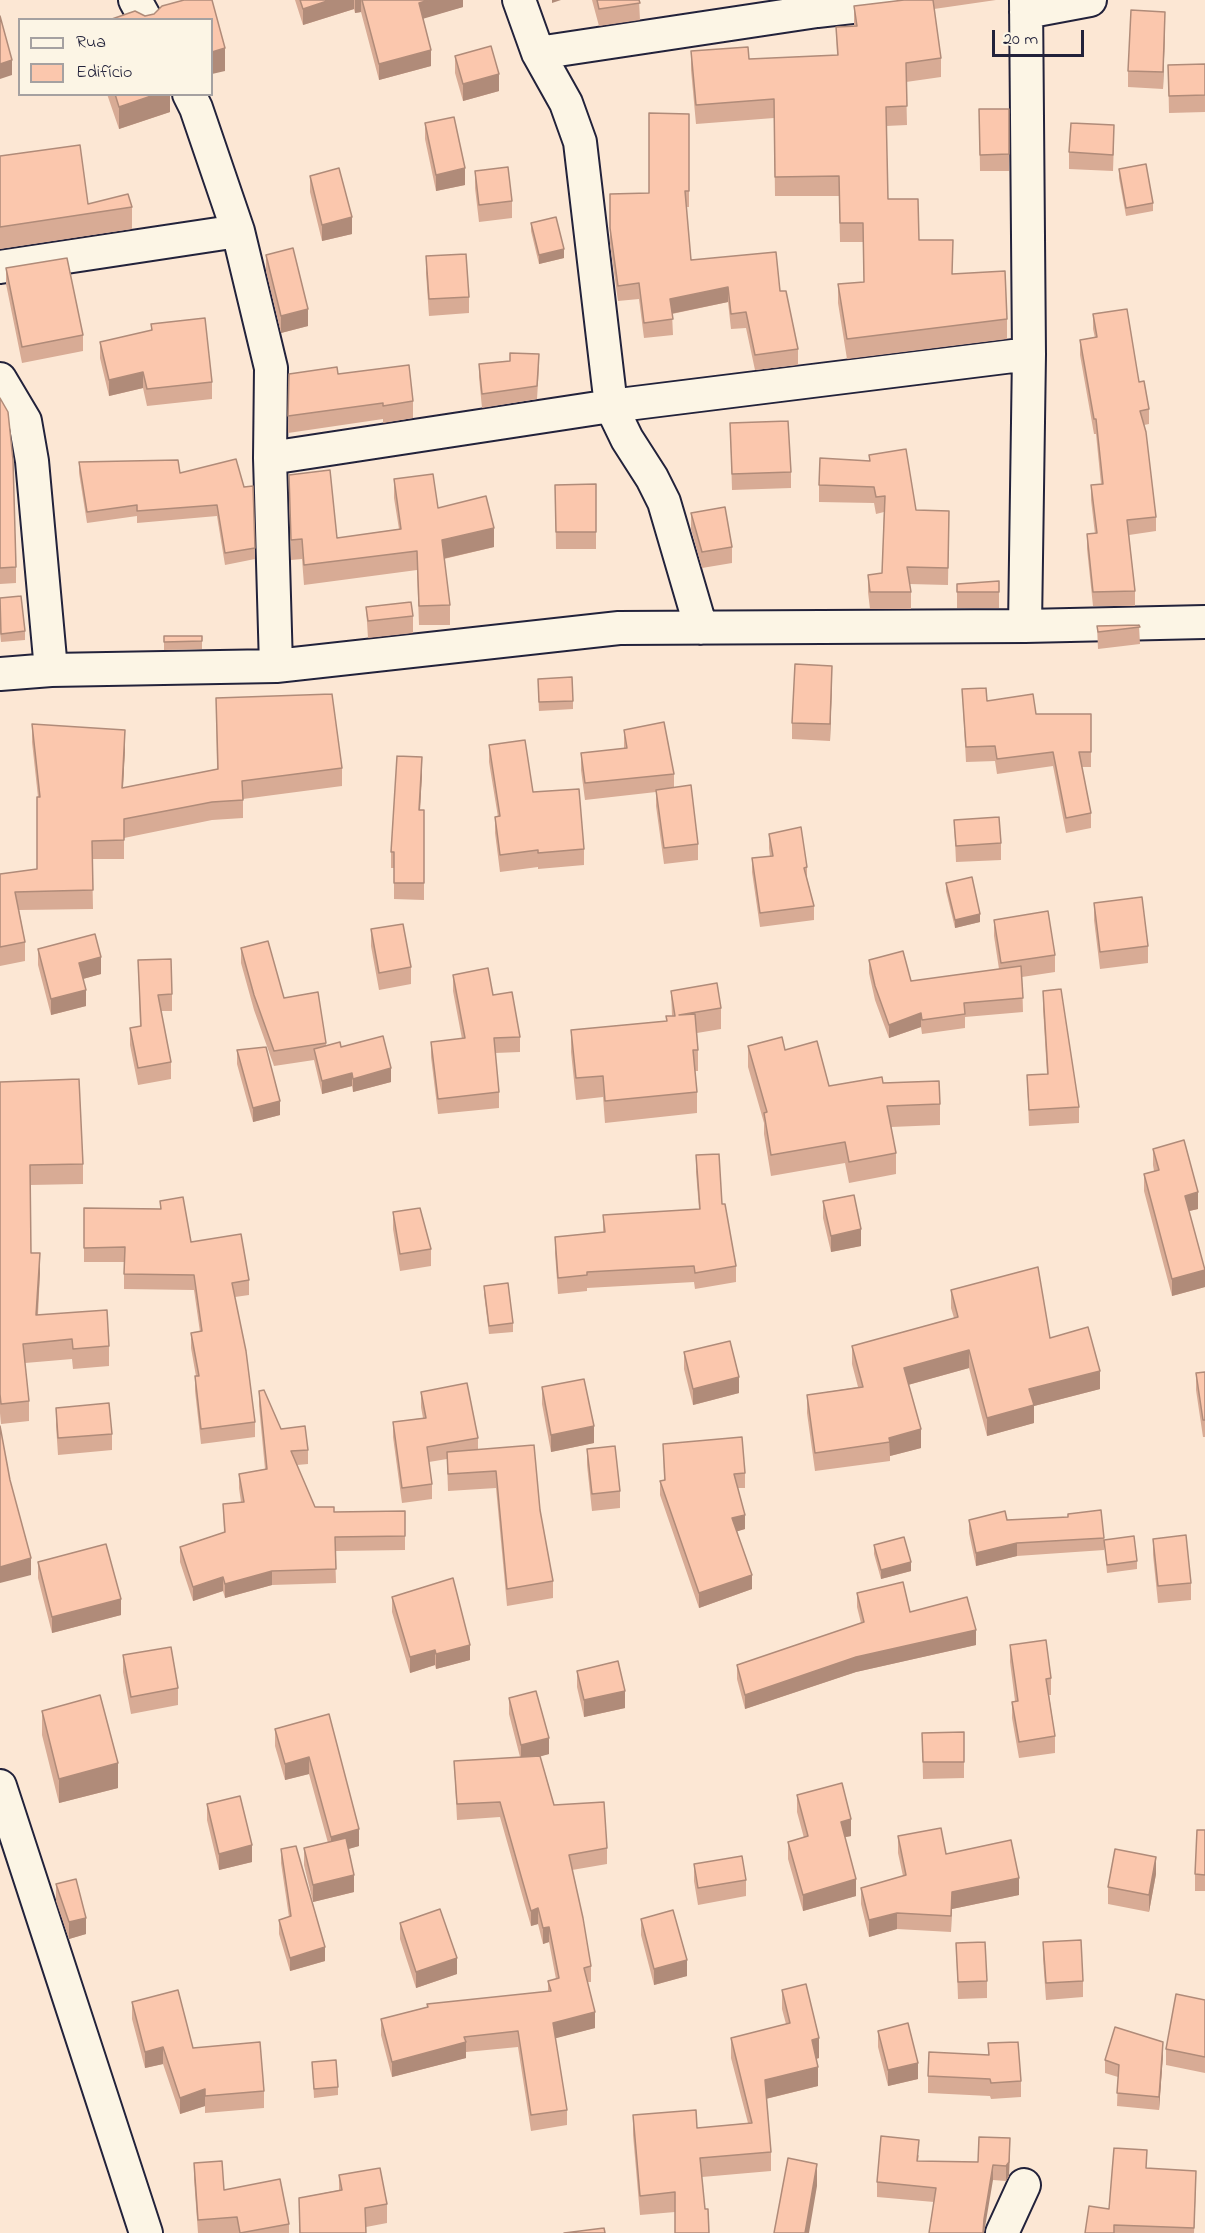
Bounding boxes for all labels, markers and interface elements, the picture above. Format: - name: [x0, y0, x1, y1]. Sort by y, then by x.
- legend: [18, 18, 213, 96]
- scale bar: [995, 18, 1086, 56]
- text: 20 m: [1003, 27, 1038, 53]
- text: Rua: [76, 30, 106, 56]
- text: Edifício: [76, 60, 132, 86]

